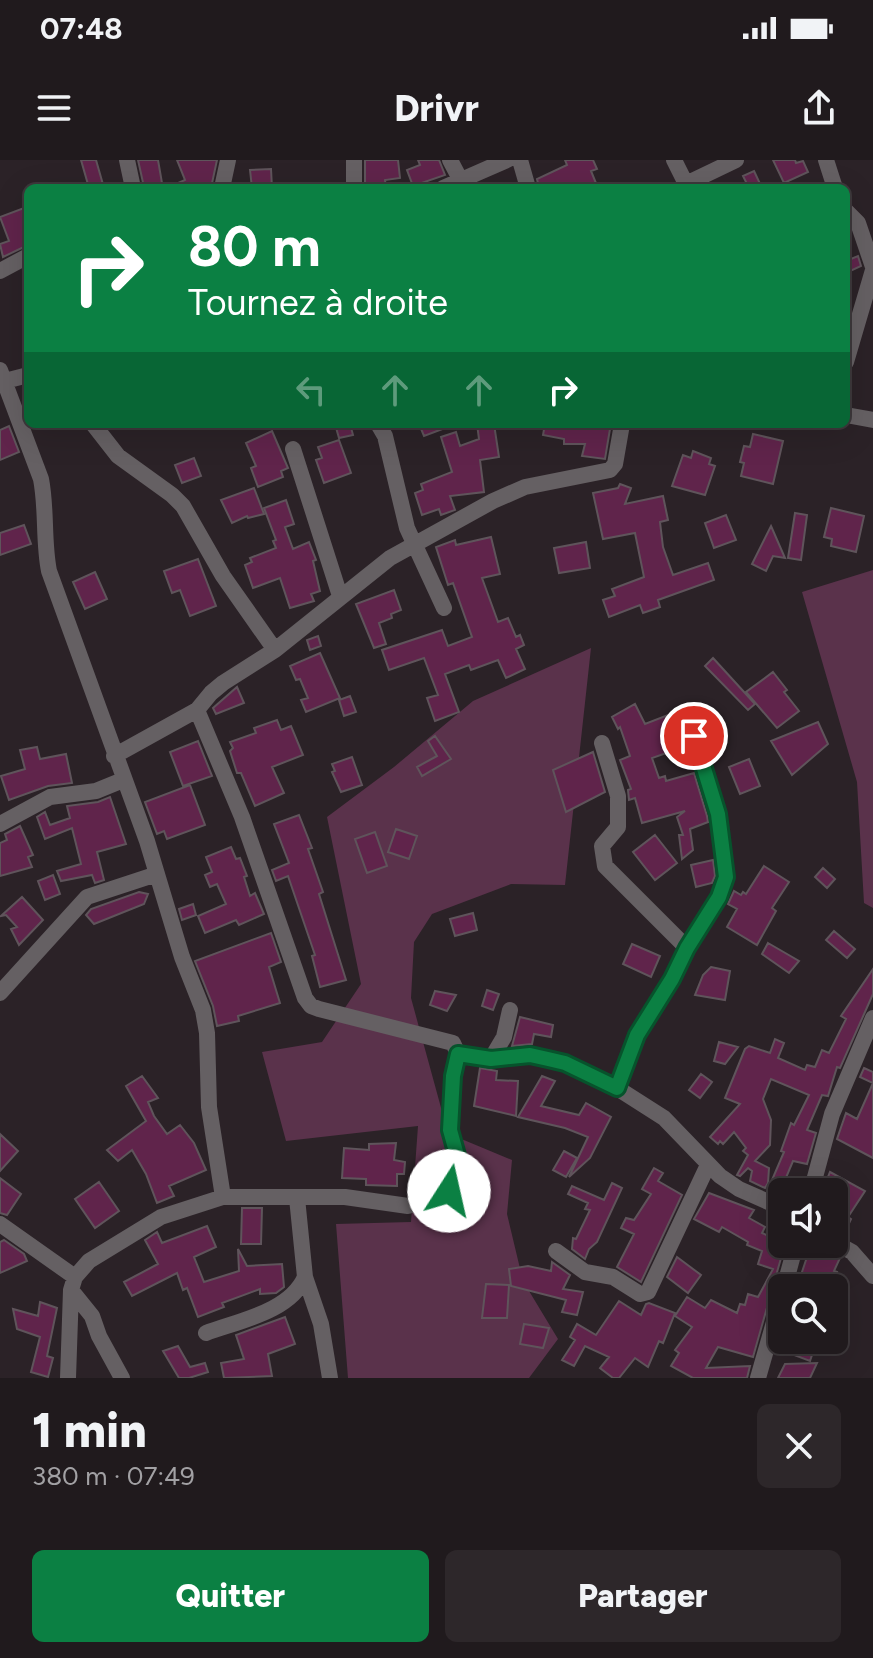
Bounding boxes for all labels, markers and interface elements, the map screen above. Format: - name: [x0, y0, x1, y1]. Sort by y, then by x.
- text: 07:48: [40, 10, 123, 47]
- icon: menu: [32, 86, 76, 130]
- icon: share: [797, 86, 841, 130]
- text: Drivr: [394, 87, 479, 130]
- text: 80 m: [188, 213, 321, 280]
- icon: right: [56, 216, 160, 320]
- text: Tournez à droite: [188, 281, 448, 324]
- icon: left: [289, 368, 333, 412]
- icon: ahead: [373, 368, 417, 412]
- icon: ahead: [457, 368, 501, 412]
- icon: right: [541, 368, 585, 412]
- pin: [660, 702, 728, 770]
- icon: arrive: [672, 714, 716, 758]
- position arrow: [407, 1149, 491, 1233]
- map controls: [768, 1178, 848, 1354]
- button: sound: [768, 1178, 848, 1258]
- button: search: [768, 1274, 848, 1354]
- text: 1 min: [32, 1401, 147, 1459]
- button: close: [757, 1404, 841, 1488]
- text: 380 m · 07:49: [32, 1460, 195, 1492]
- button: Quitter: [32, 1550, 429, 1642]
- button: Partager: [445, 1550, 841, 1642]

